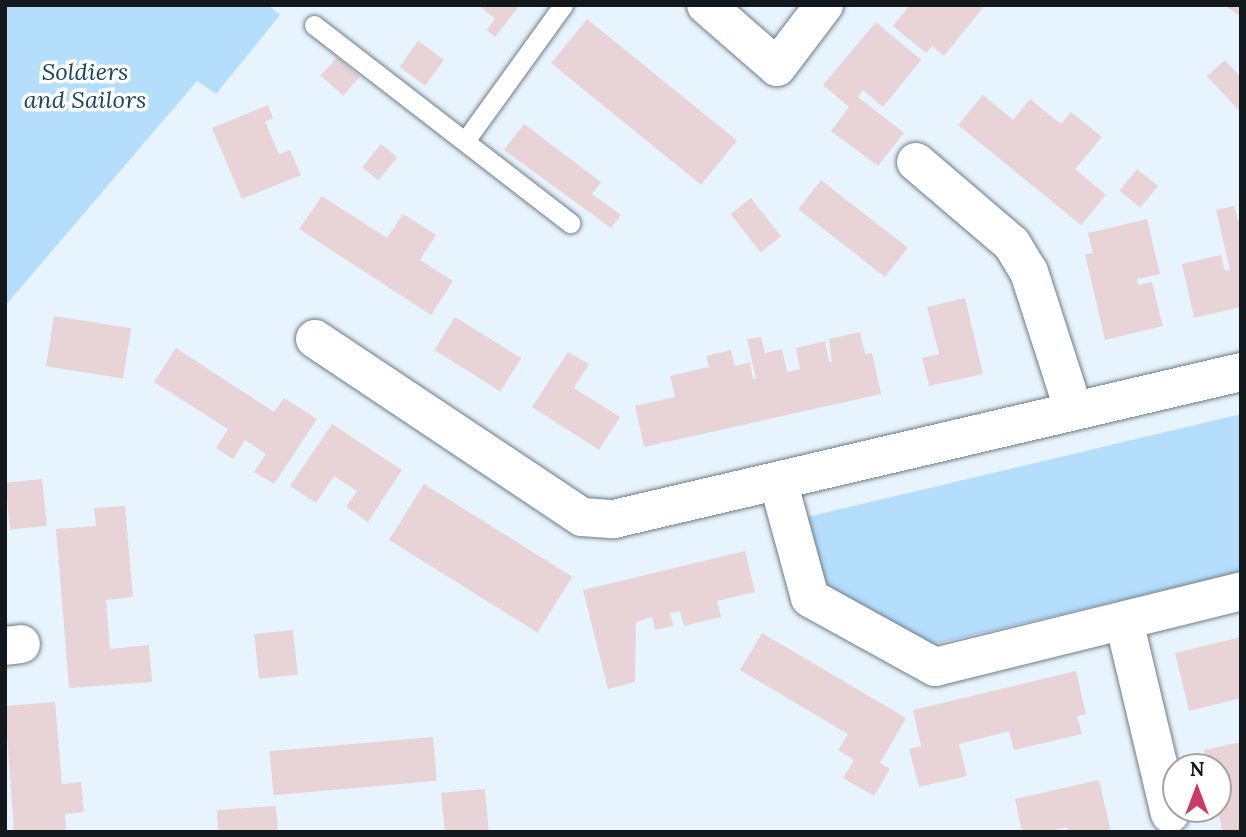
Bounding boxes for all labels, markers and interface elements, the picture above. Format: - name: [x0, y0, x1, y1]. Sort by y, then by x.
- park label: Soldiers and Sailors: [24, 58, 146, 114]
- north arrow: [1162, 753, 1232, 823]
- text: N: [1190, 757, 1204, 781]

